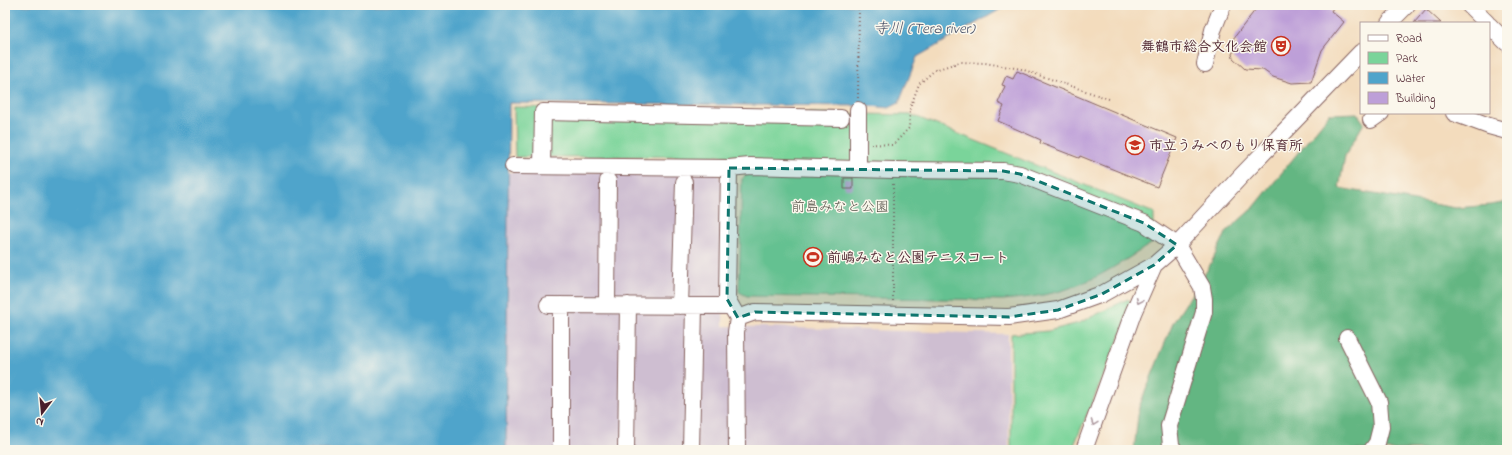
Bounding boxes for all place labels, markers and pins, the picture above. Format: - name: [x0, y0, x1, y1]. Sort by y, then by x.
- theatre icon: 舞鶴市総合文化会館: [1270, 35, 1292, 57]
- place label: 舞鶴市総合文化会館: [1141, 37, 1267, 58]
- school or university icon: 市立うみべのもり保育所: [1124, 134, 1146, 156]
- place label: 市立うみべのもり保育所: [1149, 136, 1303, 157]
- sports icon: 前嶋みなと公園テニスコート: [802, 246, 824, 268]
- place label: 前嶋みなと公園テニスコート: [827, 248, 1009, 269]

